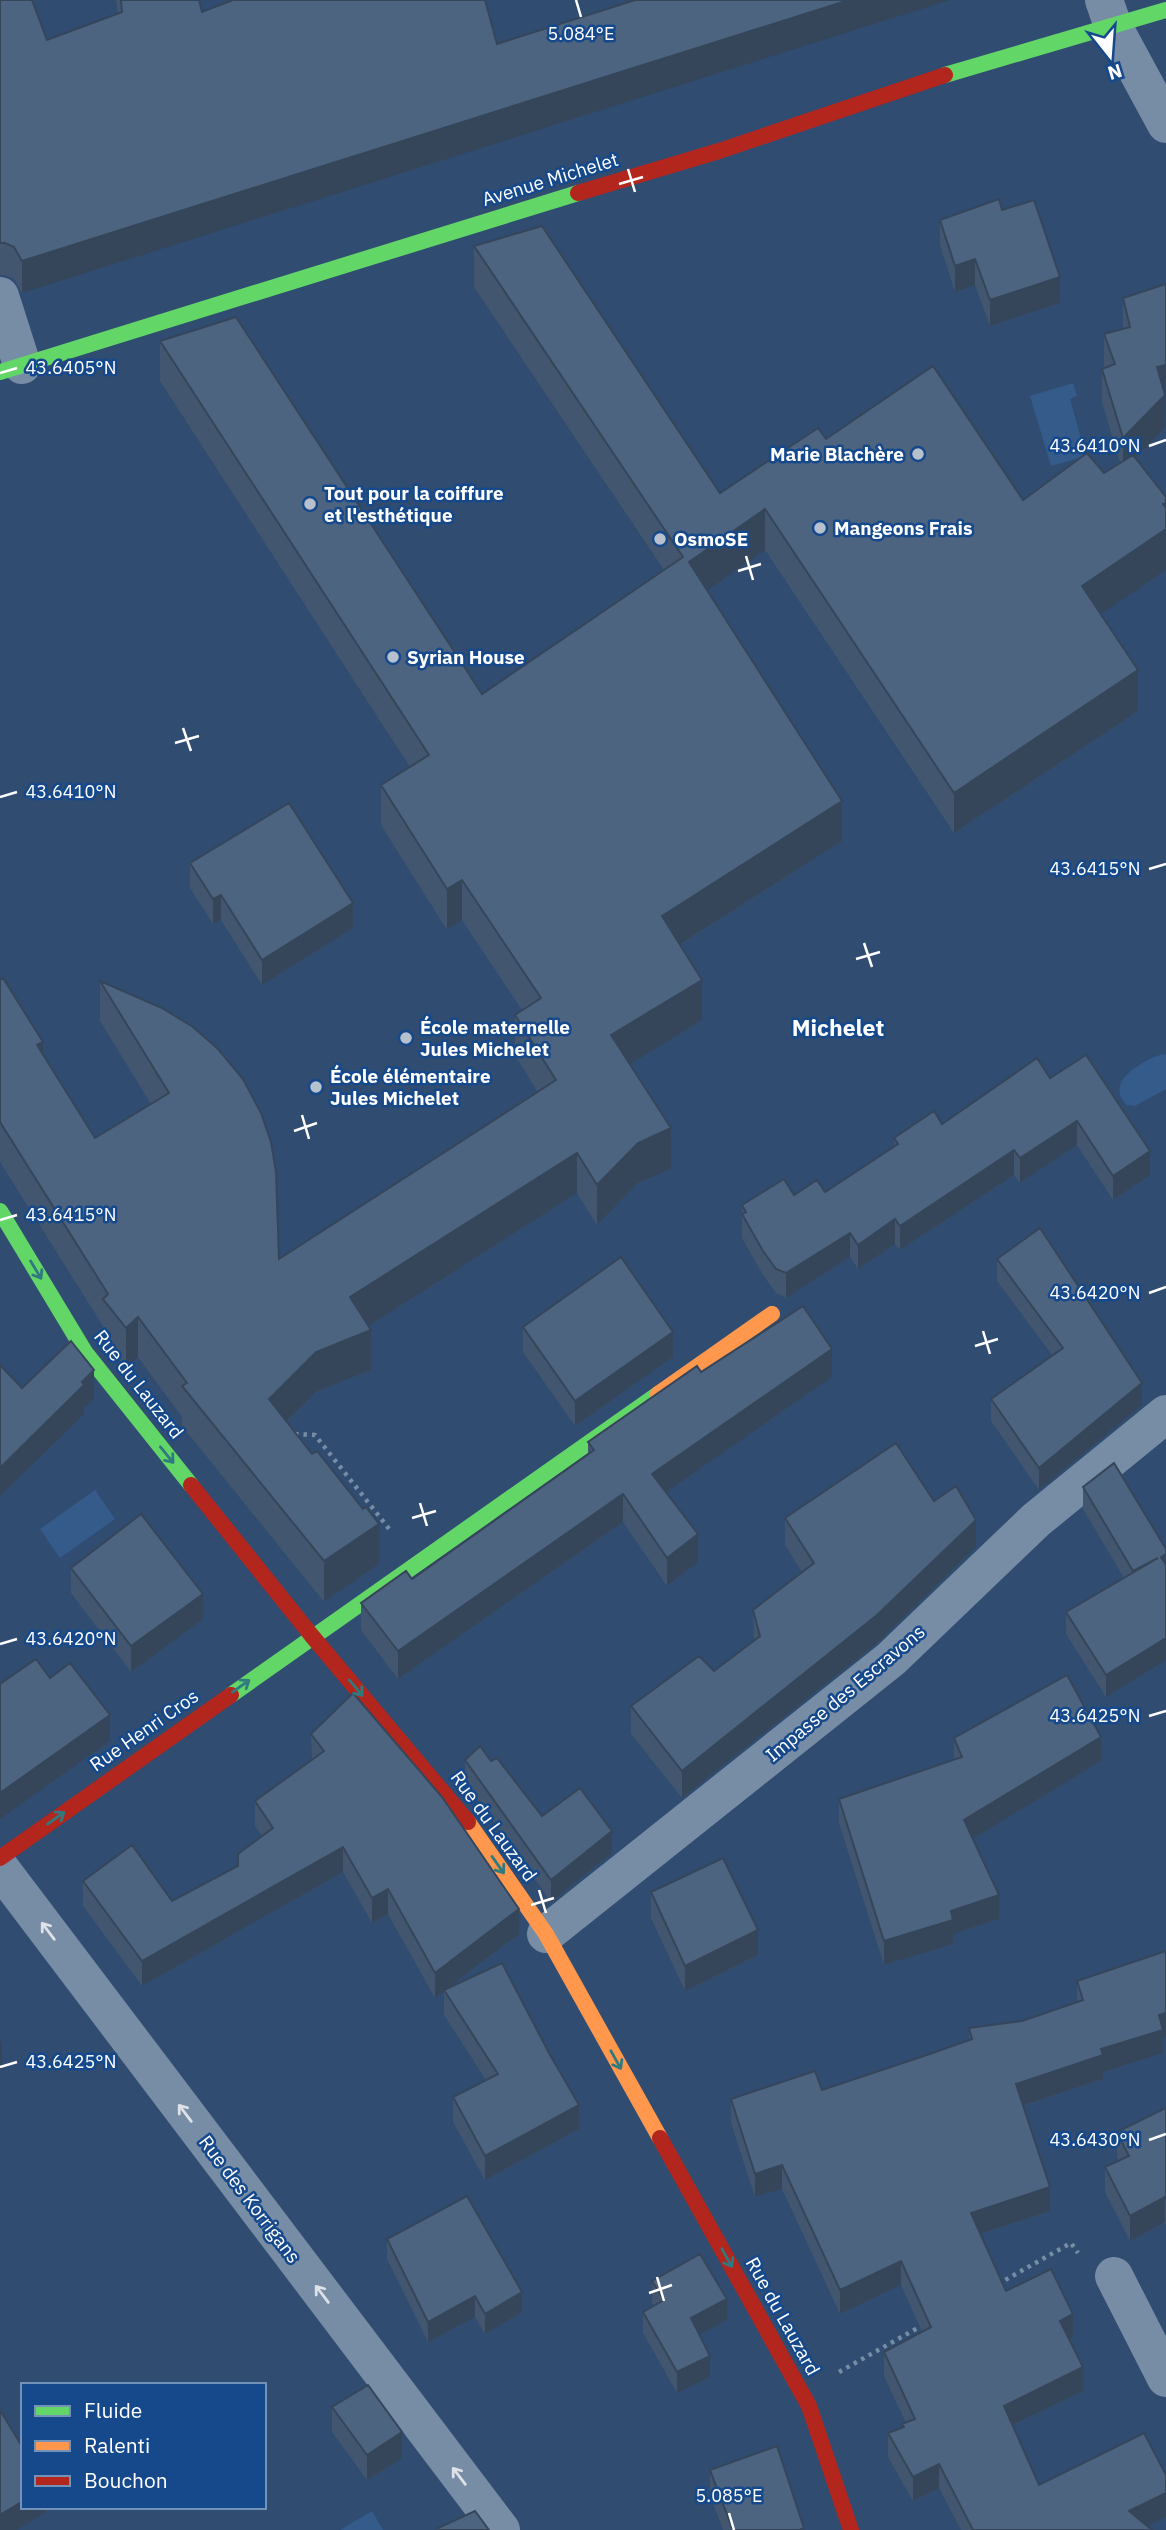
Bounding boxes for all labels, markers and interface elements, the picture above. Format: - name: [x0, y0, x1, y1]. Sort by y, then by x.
- north arrow: [1075, 21, 1145, 91]
- text: 5.084°E: [547, 22, 615, 45]
- text: N: [1105, 59, 1125, 86]
- street label: Avenue Michelet: [479, 147, 621, 211]
- text: 43.6405°N: [26, 356, 116, 379]
- text: 43.6410°N: [1050, 434, 1140, 457]
- place label: Marie Blachère: [770, 442, 904, 466]
- marker: Marie Blachère: [910, 446, 926, 462]
- place label: Tout pour la coiffure et l'esthétique: [324, 481, 504, 527]
- marker: Tout pour la coiffure et l'esthétique: [302, 496, 318, 512]
- place label: Mangeons Frais: [834, 516, 973, 540]
- marker: Mangeons Frais: [812, 520, 828, 536]
- place label: OsmoSE: [674, 527, 748, 551]
- marker: OsmoSE: [652, 531, 668, 547]
- place label: Syrian House: [407, 645, 525, 669]
- marker: Syrian House: [385, 649, 401, 665]
- text: 43.6410°N: [26, 780, 116, 803]
- text: 43.6415°N: [1050, 857, 1140, 880]
- district label: Michelet: [792, 1012, 885, 1042]
- place label: École maternelle Jules Michelet: [420, 1015, 570, 1061]
- marker: École maternelle Jules Michelet: [398, 1030, 414, 1046]
- place label: École élémentaire Jules Michelet: [330, 1064, 491, 1110]
- marker: École élémentaire Jules Michelet: [308, 1079, 324, 1095]
- text: 43.6415°N: [26, 1203, 116, 1226]
- one-way arrow: [29, 1259, 43, 1279]
- text: 43.6420°N: [1050, 1281, 1140, 1304]
- street label: Rue du Lauzard: [89, 1325, 189, 1443]
- one-way arrow: [160, 1445, 175, 1463]
- street label: Impasse des Escravons: [760, 1619, 930, 1767]
- text: 43.6420°N: [26, 1627, 116, 1650]
- one-way arrow: [348, 1678, 364, 1696]
- one-way arrow: [231, 1679, 250, 1693]
- street label: Rue Henri Cros: [85, 1684, 203, 1776]
- text: 43.6425°N: [1050, 1704, 1140, 1727]
- street label: Rue du Lauzard: [446, 1766, 542, 1886]
- one-way arrow: [46, 1811, 65, 1825]
- one-way arrow: [491, 1855, 505, 1874]
- one-way arrow: [40, 1923, 55, 1941]
- one-way arrow: [609, 2049, 623, 2069]
- text: 43.6425°N: [26, 2050, 116, 2073]
- one-way arrow: [178, 2103, 193, 2122]
- text: 43.6430°N: [1050, 2128, 1140, 2151]
- street label: Rue des Korrigans: [194, 2130, 306, 2268]
- one-way arrow: [720, 2248, 734, 2268]
- street label: Rue du Lauzard: [741, 2253, 825, 2379]
- one-way arrow: [315, 2285, 330, 2304]
- legend: [21, 2383, 266, 2509]
- text: Fluide: [84, 2396, 142, 2424]
- text: Ralenti: [84, 2431, 150, 2459]
- text: Bouchon: [84, 2466, 168, 2494]
- one-way arrow: [452, 2467, 467, 2485]
- text: 5.085°E: [695, 2484, 763, 2507]

